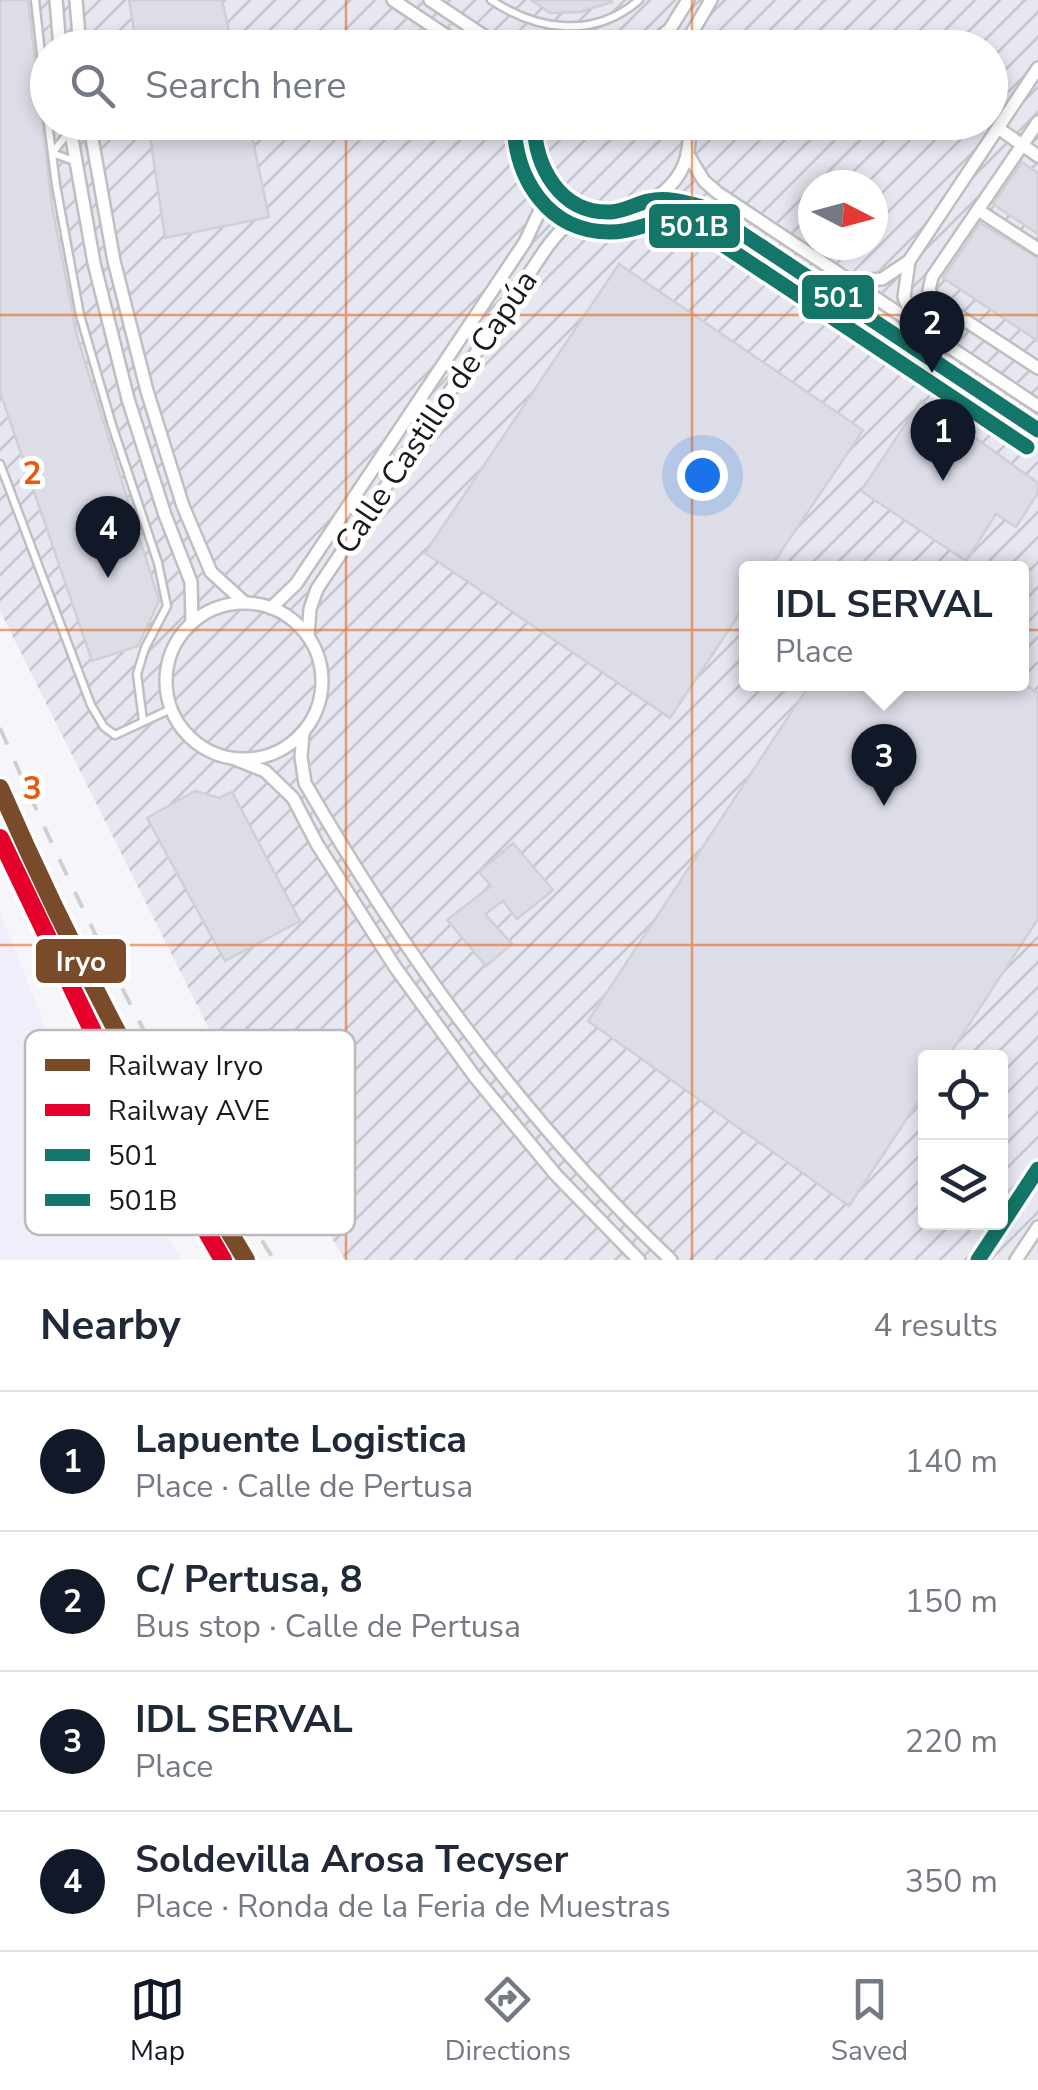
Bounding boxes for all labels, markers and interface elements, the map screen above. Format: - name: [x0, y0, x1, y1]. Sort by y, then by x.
- search box: [30, 30, 1008, 140]
- icon: search: [65, 58, 120, 113]
- text: Search here: [145, 60, 346, 111]
- north arrow: [798, 170, 888, 260]
- line badge: 501B: [647, 202, 742, 250]
- text: 501B: [659, 208, 729, 246]
- street label: Calle Castillo de Capúa: [325, 261, 547, 563]
- line badge: 501: [800, 273, 876, 321]
- text: 501: [813, 279, 863, 317]
- pin: 2: [900, 290, 964, 373]
- pin: 1: [910, 398, 976, 481]
- your location: [677, 450, 728, 501]
- text: 2: [22, 452, 42, 495]
- pin: 4: [76, 496, 140, 578]
- popup: [739, 561, 1029, 691]
- text: IDL SERVAL: [775, 579, 993, 630]
- text: Place: [775, 630, 853, 673]
- pin: 3: [852, 724, 916, 806]
- text: 3: [22, 767, 42, 810]
- line badge: Iryo: [34, 937, 128, 985]
- text: Iryo: [56, 943, 106, 981]
- legend: [25, 1030, 355, 1235]
- text: Railway Iryo: [108, 1047, 263, 1085]
- map controls: [918, 1050, 1008, 1230]
- button: locate: [918, 1050, 1008, 1140]
- text: Railway AVE: [108, 1092, 270, 1130]
- text: 501: [108, 1137, 158, 1175]
- button: layers: [918, 1140, 1008, 1230]
- text: 501B: [108, 1182, 177, 1220]
- text: Nearby: [40, 1297, 181, 1354]
- text: 4 results: [873, 1304, 998, 1347]
- text: Lapuente Logistica: [135, 1414, 467, 1465]
- text: 1: [63, 1440, 82, 1483]
- text: 140 m: [905, 1440, 998, 1483]
- text: Place · Calle de Pertusa: [135, 1465, 473, 1508]
- text: C/ Pertusa, 8: [135, 1554, 362, 1605]
- text: 2: [63, 1580, 82, 1623]
- text: 150 m: [905, 1580, 998, 1623]
- text: Bus stop · Calle de Pertusa: [135, 1605, 521, 1648]
- text: IDL SERVAL: [135, 1694, 353, 1745]
- text: 3: [63, 1720, 82, 1763]
- text: 220 m: [905, 1720, 998, 1763]
- text: Place: [135, 1745, 213, 1788]
- text: Soldevilla Arosa Tecyser: [135, 1834, 568, 1885]
- text: 4: [63, 1860, 82, 1903]
- text: 350 m: [905, 1860, 998, 1903]
- text: Place · Ronda de la Feria de Muestras: [135, 1885, 671, 1928]
- tab: Map: [130, 1972, 185, 2070]
- tab: Directions: [445, 1972, 571, 2070]
- tab: Saved: [831, 1972, 908, 2070]

